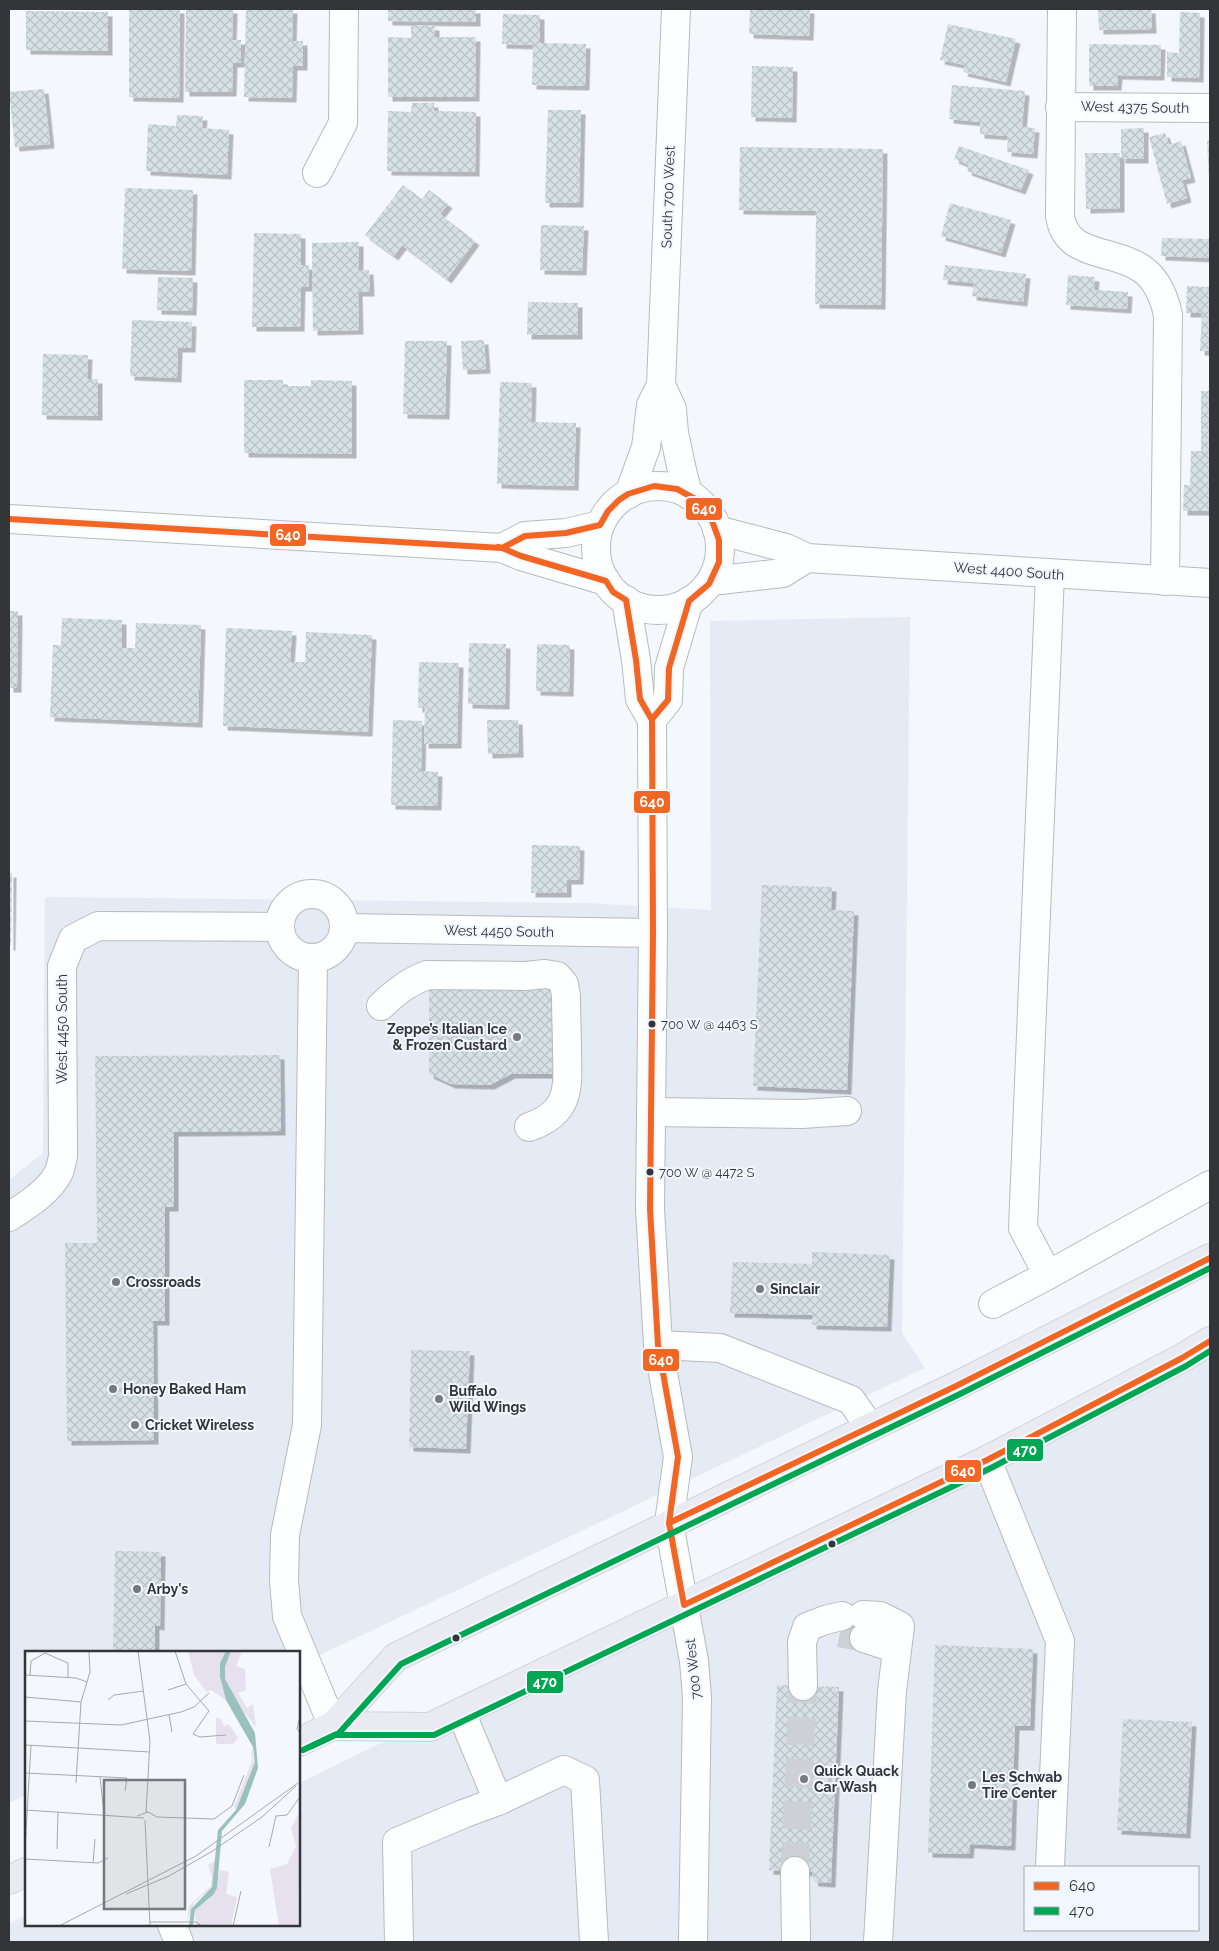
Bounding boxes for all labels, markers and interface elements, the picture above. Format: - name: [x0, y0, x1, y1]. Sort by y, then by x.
- street label: West 4375 South: [1081, 98, 1189, 116]
- street label: South 700 West: [658, 145, 678, 249]
- line badge: 640: [685, 497, 723, 521]
- text: 640: [691, 501, 717, 517]
- line badge: 640: [269, 523, 307, 547]
- text: 640: [275, 527, 301, 543]
- street label: West 4400 South: [953, 559, 1065, 583]
- line badge: 640: [633, 790, 671, 814]
- text: 640: [639, 794, 665, 810]
- street label: West 4450 South: [444, 922, 554, 940]
- street label: West 4450 South: [54, 974, 70, 1084]
- place label: 700 W @ 4463 S: [661, 1017, 758, 1032]
- marker: 700 W @ 4463 S: [647, 1019, 657, 1029]
- place label: Zeppe’s Italian Ice & Frozen Custard: [387, 1021, 508, 1053]
- marker: Zeppe’s Italian Ice & Frozen Custard: [511, 1031, 523, 1043]
- place label: 700 W @ 4472 S: [659, 1165, 755, 1180]
- marker: 700 W @ 4472 S: [645, 1167, 655, 1177]
- place label: Crossroads: [126, 1274, 201, 1290]
- marker: Crossroads: [110, 1276, 122, 1288]
- place label: Sinclair: [770, 1281, 821, 1297]
- marker: Sinclair: [754, 1283, 766, 1295]
- line badge: 640: [642, 1348, 680, 1372]
- text: 640: [648, 1352, 674, 1368]
- place label: Honey Baked Ham: [123, 1381, 246, 1397]
- marker: Honey Baked Ham: [107, 1383, 119, 1395]
- place label: Buffalo Wild Wings: [449, 1383, 526, 1415]
- marker: Buffalo Wild Wings: [433, 1393, 445, 1405]
- place label: Cricket Wireless: [145, 1417, 254, 1433]
- marker: Cricket Wireless: [129, 1419, 141, 1431]
- line badge: 470: [1006, 1438, 1044, 1462]
- text: 470: [1013, 1442, 1037, 1458]
- line badge: 640: [944, 1459, 982, 1483]
- text: 640: [950, 1463, 976, 1479]
- unlabelled marker: [827, 1539, 837, 1549]
- place label: Arby's: [147, 1581, 188, 1597]
- marker: Arby's: [131, 1583, 143, 1595]
- unlabelled marker: [451, 1633, 461, 1643]
- street label: 700 West: [682, 1638, 704, 1700]
- inset map: [25, 1651, 300, 1926]
- line badge: 470: [526, 1670, 564, 1694]
- text: 470: [533, 1674, 557, 1690]
- place label: Quick Quack Car Wash: [814, 1763, 899, 1795]
- place label: Les Schwab Tire Center: [982, 1769, 1062, 1801]
- marker: Quick Quack Car Wash: [798, 1773, 810, 1785]
- marker: Les Schwab Tire Center: [966, 1779, 978, 1791]
- legend: [1024, 1866, 1199, 1931]
- text: 640: [1069, 1877, 1095, 1895]
- text: 470: [1069, 1902, 1094, 1920]

